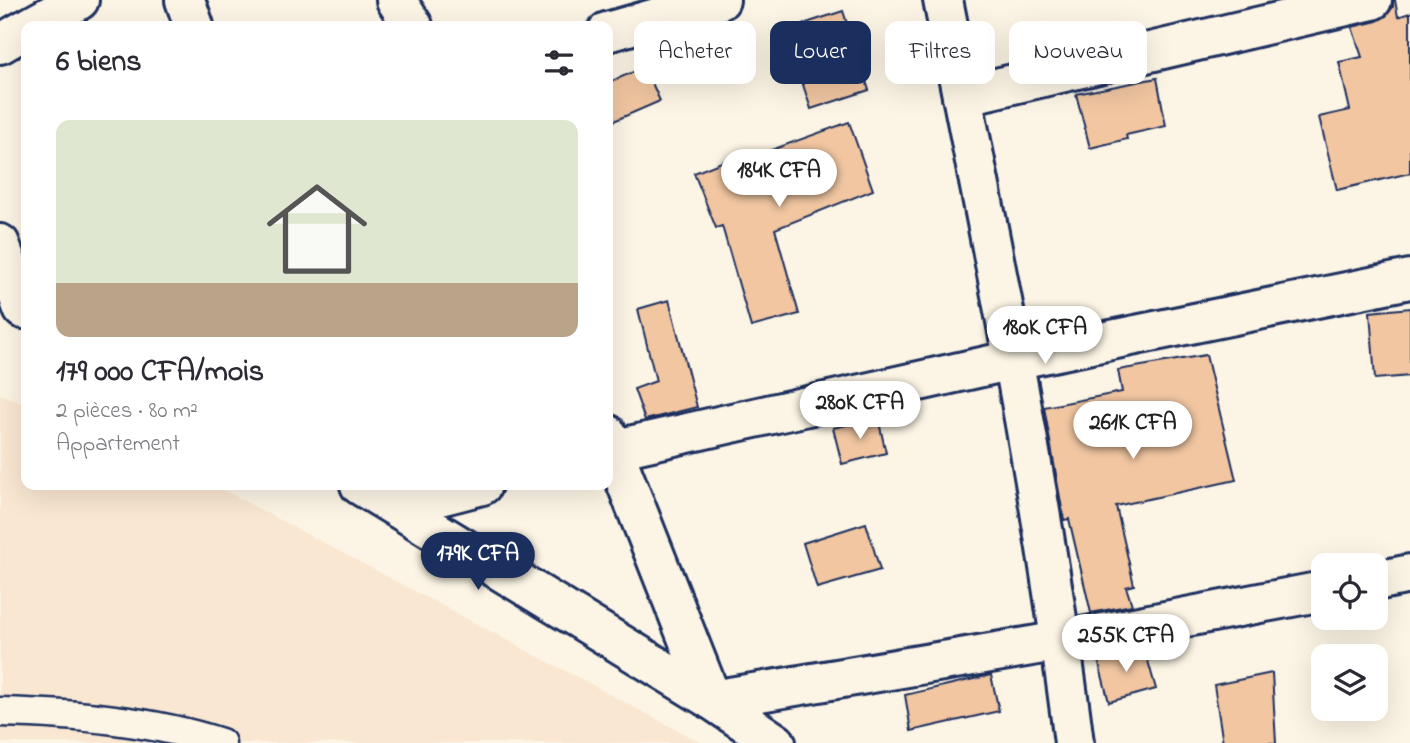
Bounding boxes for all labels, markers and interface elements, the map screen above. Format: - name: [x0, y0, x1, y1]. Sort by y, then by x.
- chip: Acheter: [634, 21, 756, 84]
- chip: Louer: [770, 21, 871, 84]
- chip: Filtres: [885, 21, 995, 84]
- chip: Nouveau: [1009, 21, 1147, 84]
- text: 6 biens: [56, 41, 141, 85]
- icon: filters: [540, 44, 578, 82]
- pin: 184K CFA: [707, 150, 851, 209]
- text: 184K CFA: [737, 155, 821, 188]
- icon: home: [254, 166, 380, 292]
- pin: 180K CFA: [973, 306, 1117, 366]
- text: 180K CFA: [1003, 312, 1087, 345]
- text: 179 000 CFA/mois: [56, 351, 264, 395]
- pin: 280K CFA: [788, 382, 932, 441]
- text: 280K CFA: [816, 387, 904, 420]
- text: 2 pièces · 80 m²: [56, 395, 198, 428]
- pin: 261K CFA: [1061, 402, 1205, 461]
- text: 261K CFA: [1089, 407, 1177, 440]
- text: Appartement: [56, 428, 180, 461]
- pin: 179K CFA: [406, 532, 550, 592]
- text: 179K CFA: [437, 538, 519, 571]
- map controls: [1311, 553, 1388, 721]
- button: locate: [1311, 553, 1388, 630]
- pin: 255K CFA: [1054, 614, 1198, 674]
- text: 255K CFA: [1078, 620, 1174, 653]
- button: layers: [1311, 644, 1388, 721]

